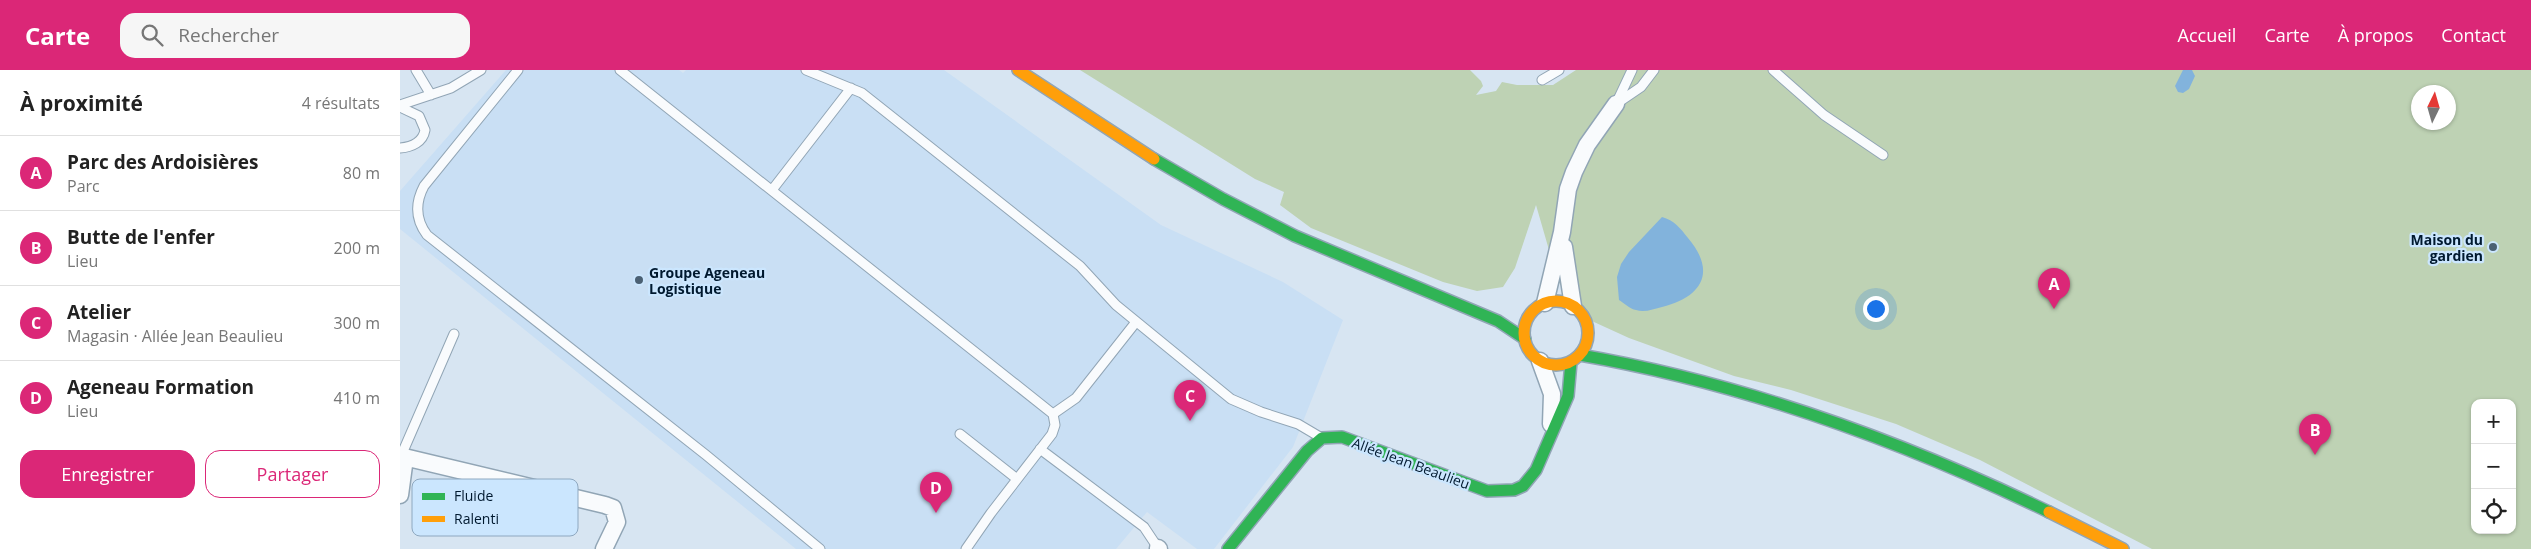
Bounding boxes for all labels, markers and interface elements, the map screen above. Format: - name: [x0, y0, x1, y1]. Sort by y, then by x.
- search box: [120, 13, 470, 58]
- text: Carte: [25, 19, 90, 52]
- icon: search: [138, 21, 166, 49]
- text: Rechercher: [178, 22, 279, 48]
- text: Accueil: [2178, 23, 2236, 47]
- text: Carte: [2264, 23, 2310, 47]
- text: À propos: [2338, 23, 2413, 47]
- text: Contact: [2441, 23, 2506, 47]
- north arrow: [2411, 85, 2456, 130]
- text: À proximité: [20, 89, 143, 117]
- text: 4 résultats: [302, 92, 380, 114]
- text: Parc des Ardoisières: [67, 149, 258, 175]
- text: A: [30, 162, 42, 184]
- text: 80 m: [343, 162, 380, 184]
- text: Parc: [67, 175, 100, 197]
- text: Butte de l'enfer: [67, 224, 215, 250]
- place label: Maison du gardien: [2411, 230, 2483, 265]
- text: B: [31, 237, 41, 259]
- text: 200 m: [334, 237, 380, 259]
- marker: Maison du gardien: [2487, 241, 2499, 253]
- text: Lieu: [67, 250, 98, 272]
- place label: Groupe Ageneau Logistique: [649, 263, 765, 298]
- pin: A: [2038, 268, 2070, 309]
- marker: Groupe Ageneau Logistique: [633, 274, 645, 286]
- your location: [1863, 296, 1889, 322]
- text: Atelier: [67, 299, 131, 325]
- text: C: [31, 312, 41, 334]
- text: 300 m: [334, 312, 380, 334]
- text: Magasin · Allée Jean Beaulieu: [67, 325, 283, 347]
- text: Ageneau Formation: [67, 374, 254, 400]
- pin: C: [1174, 380, 1206, 421]
- text: D: [30, 387, 42, 409]
- text: 410 m: [334, 387, 380, 409]
- map controls: [2471, 399, 2516, 534]
- button: +: [2471, 399, 2516, 444]
- text: Lieu: [67, 400, 98, 422]
- pin: B: [2299, 414, 2331, 455]
- street label: Allée Jean Beaulieu: [1350, 433, 1472, 493]
- button: −: [2471, 444, 2516, 489]
- button: Enregistrer: [20, 450, 195, 498]
- button: Partager: [205, 450, 380, 498]
- pin: D: [920, 472, 952, 513]
- legend: [412, 479, 578, 536]
- text: Fluide: [454, 486, 493, 505]
- button: locate: [2471, 489, 2516, 534]
- text: Ralenti: [454, 509, 499, 528]

